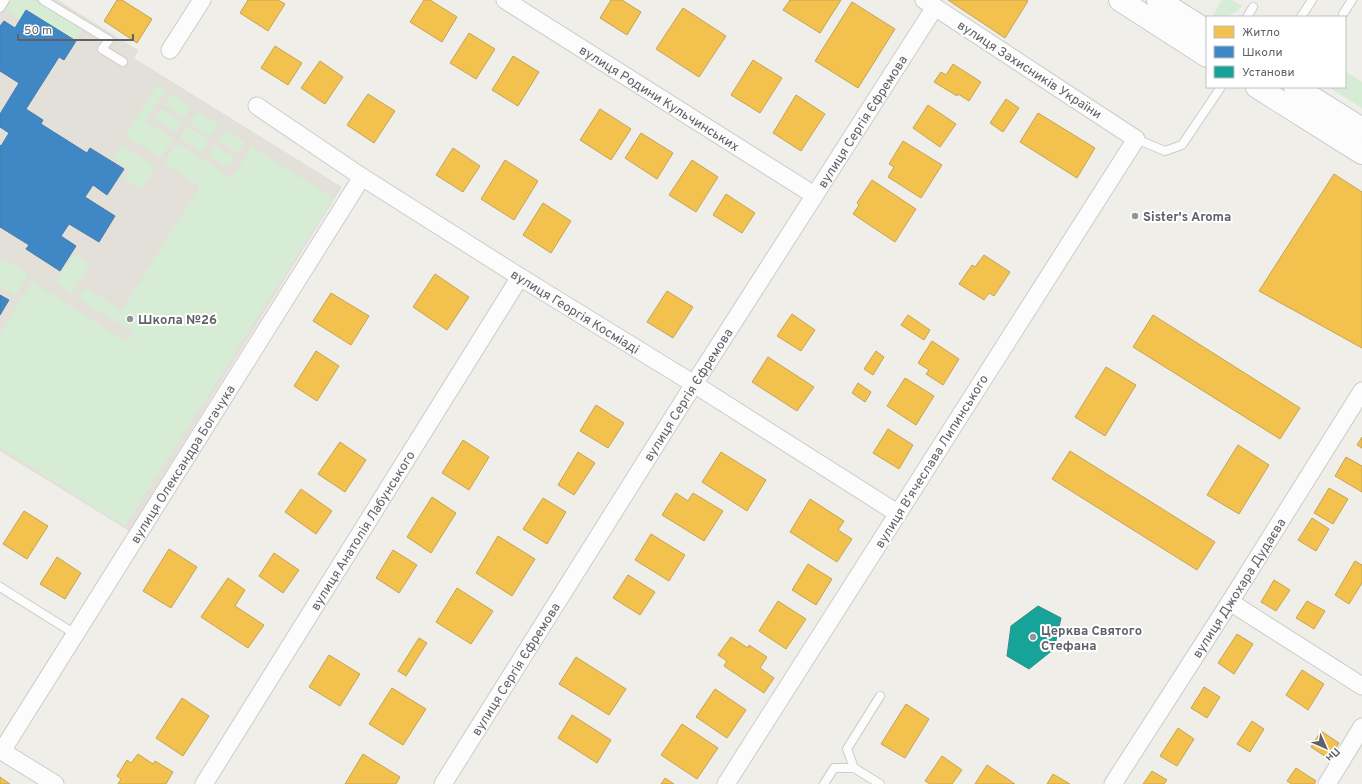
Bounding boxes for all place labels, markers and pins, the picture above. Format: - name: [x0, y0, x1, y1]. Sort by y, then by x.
- place label: Sister's Aroma: [1143, 210, 1231, 226]
- marker: Sister's Aroma: [1130, 211, 1140, 221]
- place label: Школа №26: [138, 313, 217, 329]
- marker: Школа №26: [125, 314, 135, 324]
- place label: Церква Святого Стефана: [1041, 624, 1142, 655]
- marker: Церква Святого Стефана: [1028, 632, 1038, 642]

